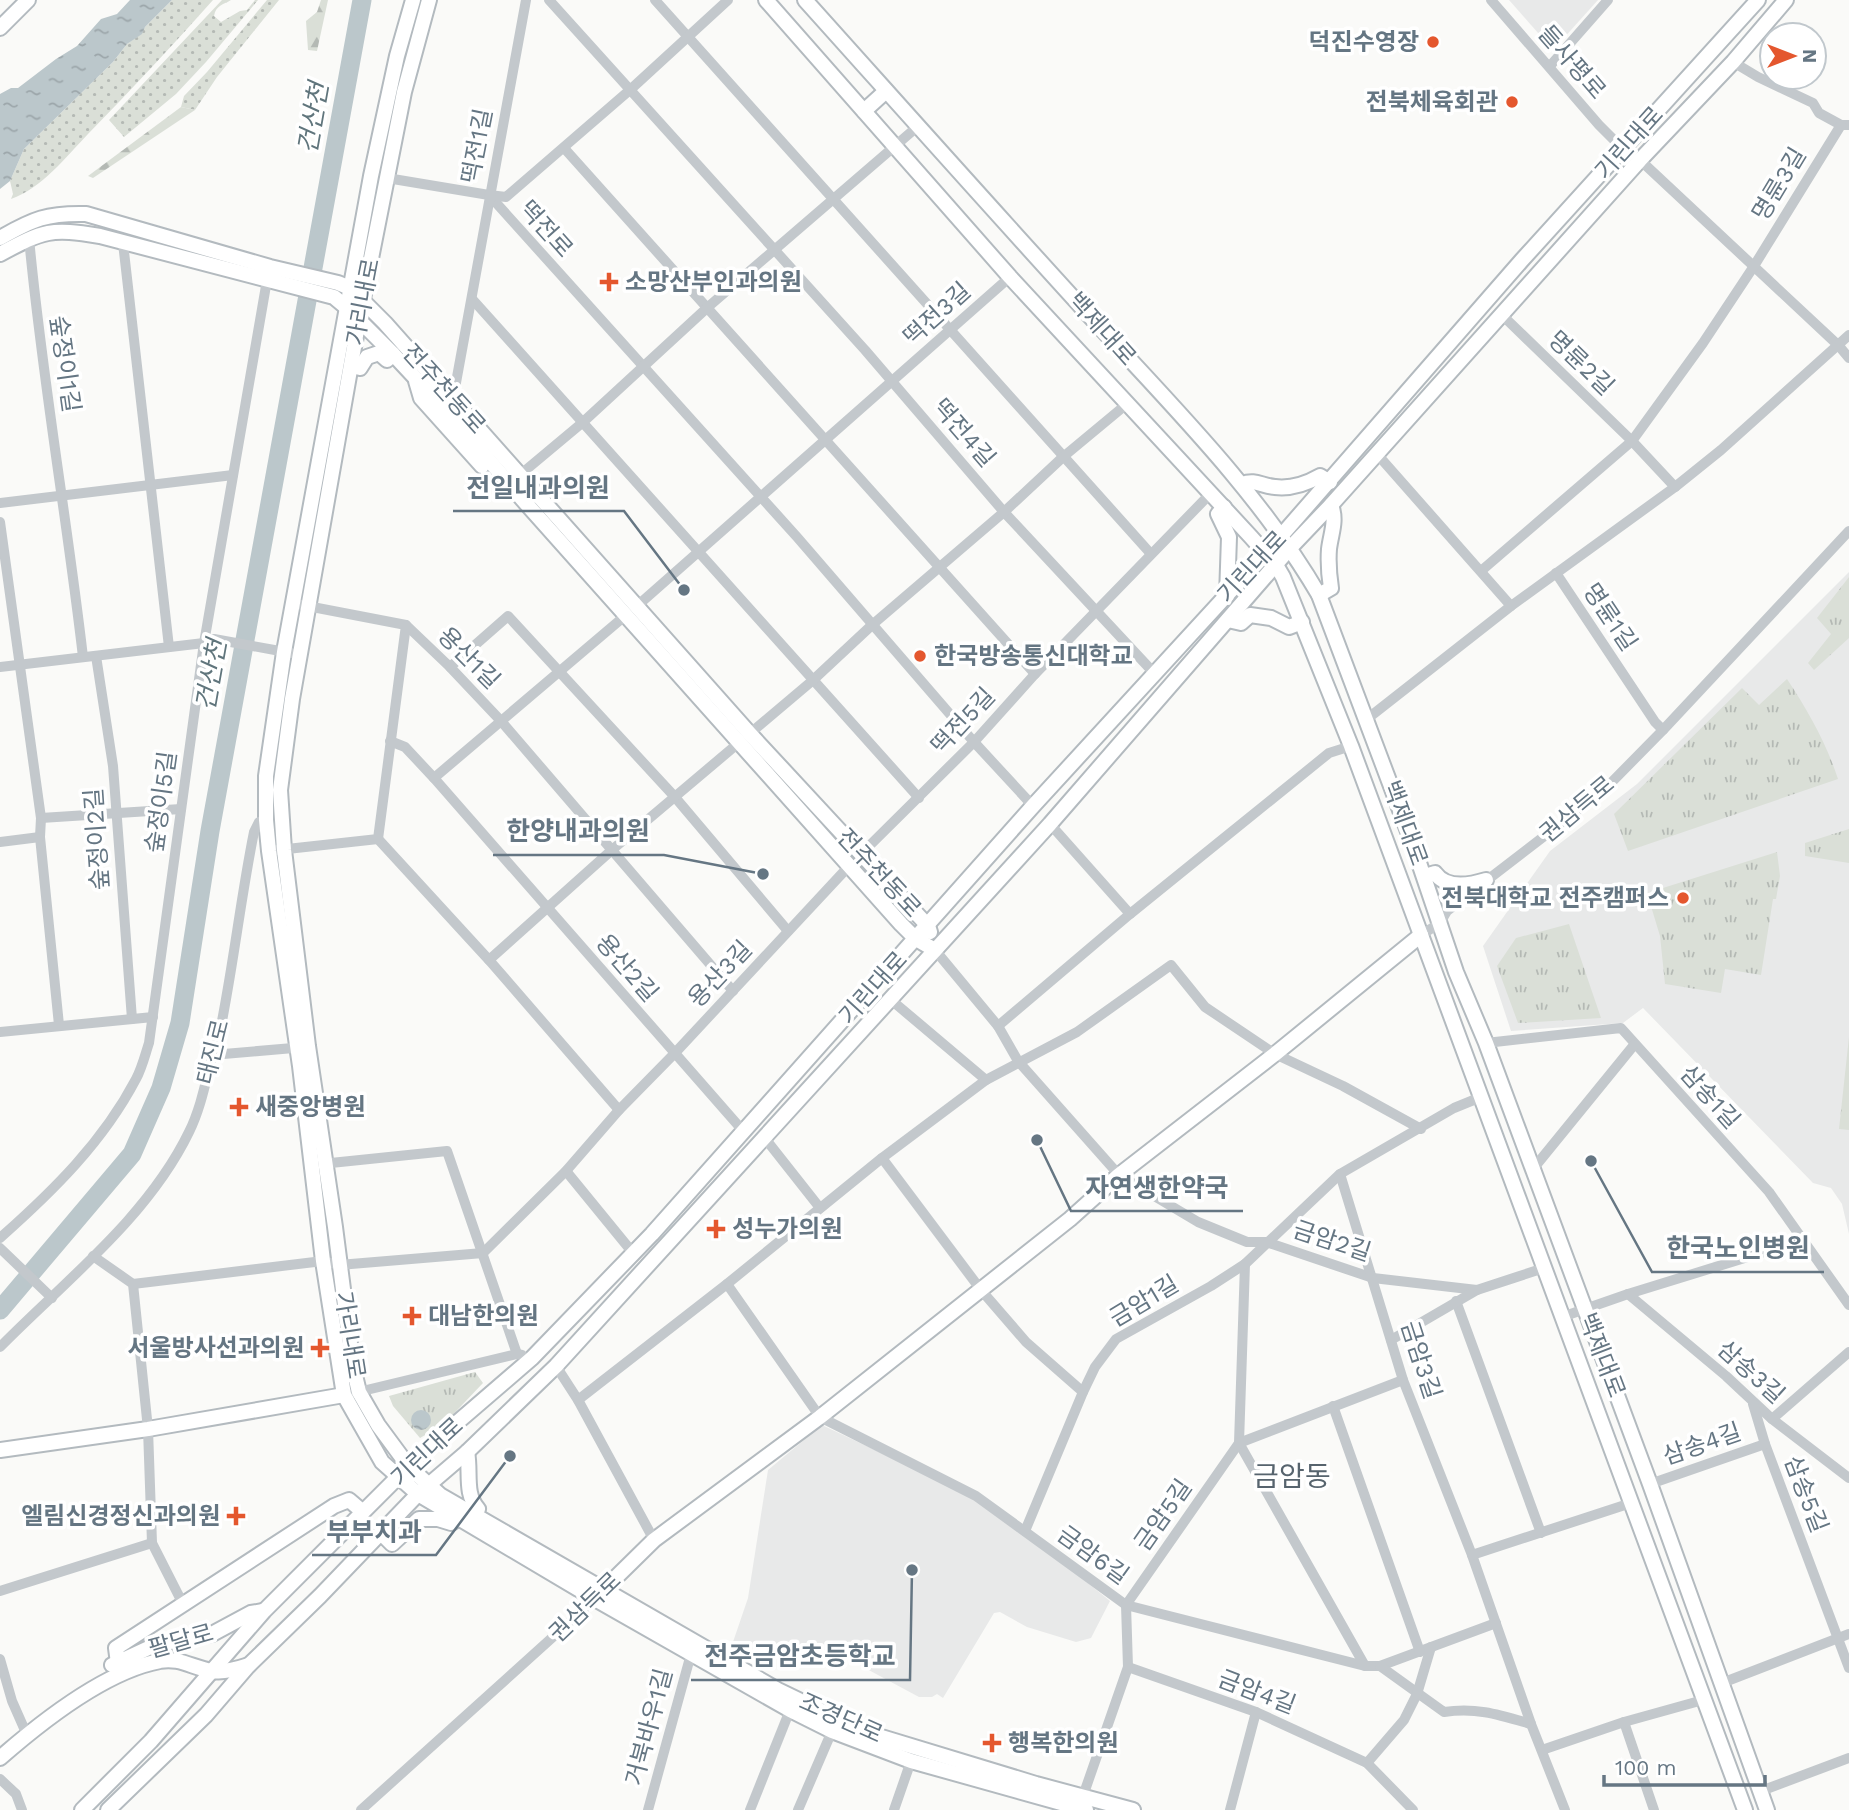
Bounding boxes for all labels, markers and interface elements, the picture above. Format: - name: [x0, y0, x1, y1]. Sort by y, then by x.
- street label: 들사평로: [1532, 19, 1612, 105]
- north arrow: [1758, 21, 1828, 91]
- place label: 덕진수영장: [1309, 28, 1419, 56]
- marker: 덕진수영장: [1425, 34, 1441, 50]
- text: N: [1798, 49, 1821, 63]
- water label: 건산천: [292, 77, 335, 156]
- place label: 전북체육회관: [1366, 88, 1498, 116]
- marker: 전북체육회관: [1504, 94, 1520, 110]
- street label: 기린대로: [1589, 101, 1669, 185]
- street label: 떡전1길: [456, 106, 498, 186]
- street label: 명륜3길: [1746, 142, 1812, 226]
- street label: 떡전로: [513, 195, 579, 263]
- street label: 가리내로: [341, 256, 385, 348]
- place label: 소망산부인과의원: [625, 268, 802, 296]
- marker: 소망산부인과의원: [599, 272, 619, 292]
- street label: 떡전3길: [898, 277, 976, 351]
- street label: 백제대로: [1062, 287, 1142, 371]
- street label: 숲정이1길: [44, 314, 86, 414]
- street label: 명륜2길: [1542, 325, 1620, 401]
- street label: 전주천동로: [397, 339, 491, 439]
- street label: 떡전4길: [927, 393, 1001, 473]
- callout: 전일내과의원: [453, 464, 624, 511]
- text: 전일내과의원: [466, 473, 610, 503]
- street label: 기린대로: [1212, 525, 1292, 609]
- street label: 명륜1길: [1577, 578, 1643, 656]
- street label: 용산1길: [432, 621, 506, 695]
- water label: 건산천: [190, 634, 233, 713]
- place label: 한국방송통신대학교: [934, 642, 1133, 670]
- marker: 한국방송통신대학교: [912, 648, 928, 664]
- street label: 떡전5길: [925, 682, 1001, 760]
- street label: 숲정이5길: [140, 749, 182, 855]
- street label: 권삼득로: [1534, 770, 1620, 848]
- street label: 백제대로: [1377, 777, 1433, 869]
- street label: 숲정이2길: [79, 787, 115, 891]
- callout: 한양내과의원: [493, 808, 664, 855]
- text: 한양내과의원: [506, 816, 650, 846]
- street label: 전주천동로: [831, 823, 927, 923]
- place label: 전북대학교 전주캠퍼스: [1441, 884, 1669, 912]
- marker: 전북대학교 전주캠퍼스: [1675, 890, 1691, 906]
- street label: 용산2길: [590, 929, 664, 1007]
- street label: 용산3길: [682, 935, 758, 1013]
- street label: 기린대로: [833, 946, 913, 1030]
- street label: 태진로: [191, 1016, 235, 1088]
- street label: 삼송1길: [1674, 1060, 1746, 1134]
- place label: 새중앙병원: [255, 1093, 365, 1121]
- marker: 새중앙병원: [229, 1097, 249, 1117]
- callout: 자연생한약국: [1071, 1164, 1243, 1211]
- text: 자연생한약국: [1085, 1173, 1229, 1203]
- place label: 성누가의원: [732, 1215, 842, 1243]
- street label: 금암2길: [1290, 1215, 1374, 1267]
- marker: 성누가의원: [706, 1219, 726, 1239]
- callout: 한국노인병원: [1652, 1225, 1824, 1272]
- text: 한국노인병원: [1666, 1233, 1810, 1263]
- street label: 금암1길: [1104, 1270, 1184, 1332]
- street label: 가리내로: [329, 1289, 371, 1381]
- place label: 대남한의원: [428, 1302, 538, 1330]
- marker: 대남한의원: [402, 1306, 422, 1326]
- street label: 백제대로: [1573, 1309, 1631, 1401]
- street label: 금암3길: [1395, 1318, 1447, 1402]
- place label: 서울방사선과의원: [127, 1334, 304, 1362]
- street label: 삼송3길: [1712, 1335, 1790, 1409]
- marker: 서울방사선과의원: [310, 1338, 330, 1358]
- street label: 기린대로: [385, 1412, 469, 1492]
- street label: 삼송4길: [1659, 1418, 1745, 1470]
- street label: 삼송5길: [1779, 1452, 1833, 1536]
- district label: 금암동: [1253, 1460, 1331, 1493]
- street label: 금암5길: [1129, 1474, 1197, 1556]
- place label: 엘림신경정신과의원: [21, 1502, 220, 1530]
- marker: 엘림신경정신과의원: [226, 1506, 246, 1526]
- callout: 부부치과: [312, 1508, 436, 1555]
- text: 부부치과: [326, 1517, 422, 1547]
- street label: 금암6길: [1052, 1520, 1134, 1590]
- street label: 권삼득로: [544, 1566, 626, 1648]
- street label: 팔달로: [145, 1618, 217, 1664]
- callout: 전주금암초등학교: [691, 1633, 910, 1680]
- text: 전주금암초등학교: [704, 1641, 896, 1671]
- street label: 금암4길: [1214, 1664, 1300, 1720]
- street label: 거북바우1길: [620, 1666, 678, 1788]
- street label: 조경단로: [795, 1687, 887, 1749]
- place label: 행복한의원: [1008, 1729, 1118, 1757]
- marker: 행복한의원: [982, 1733, 1002, 1753]
- scale bar: [1604, 1744, 1765, 1788]
- text: 100 m: [1615, 1755, 1677, 1780]

